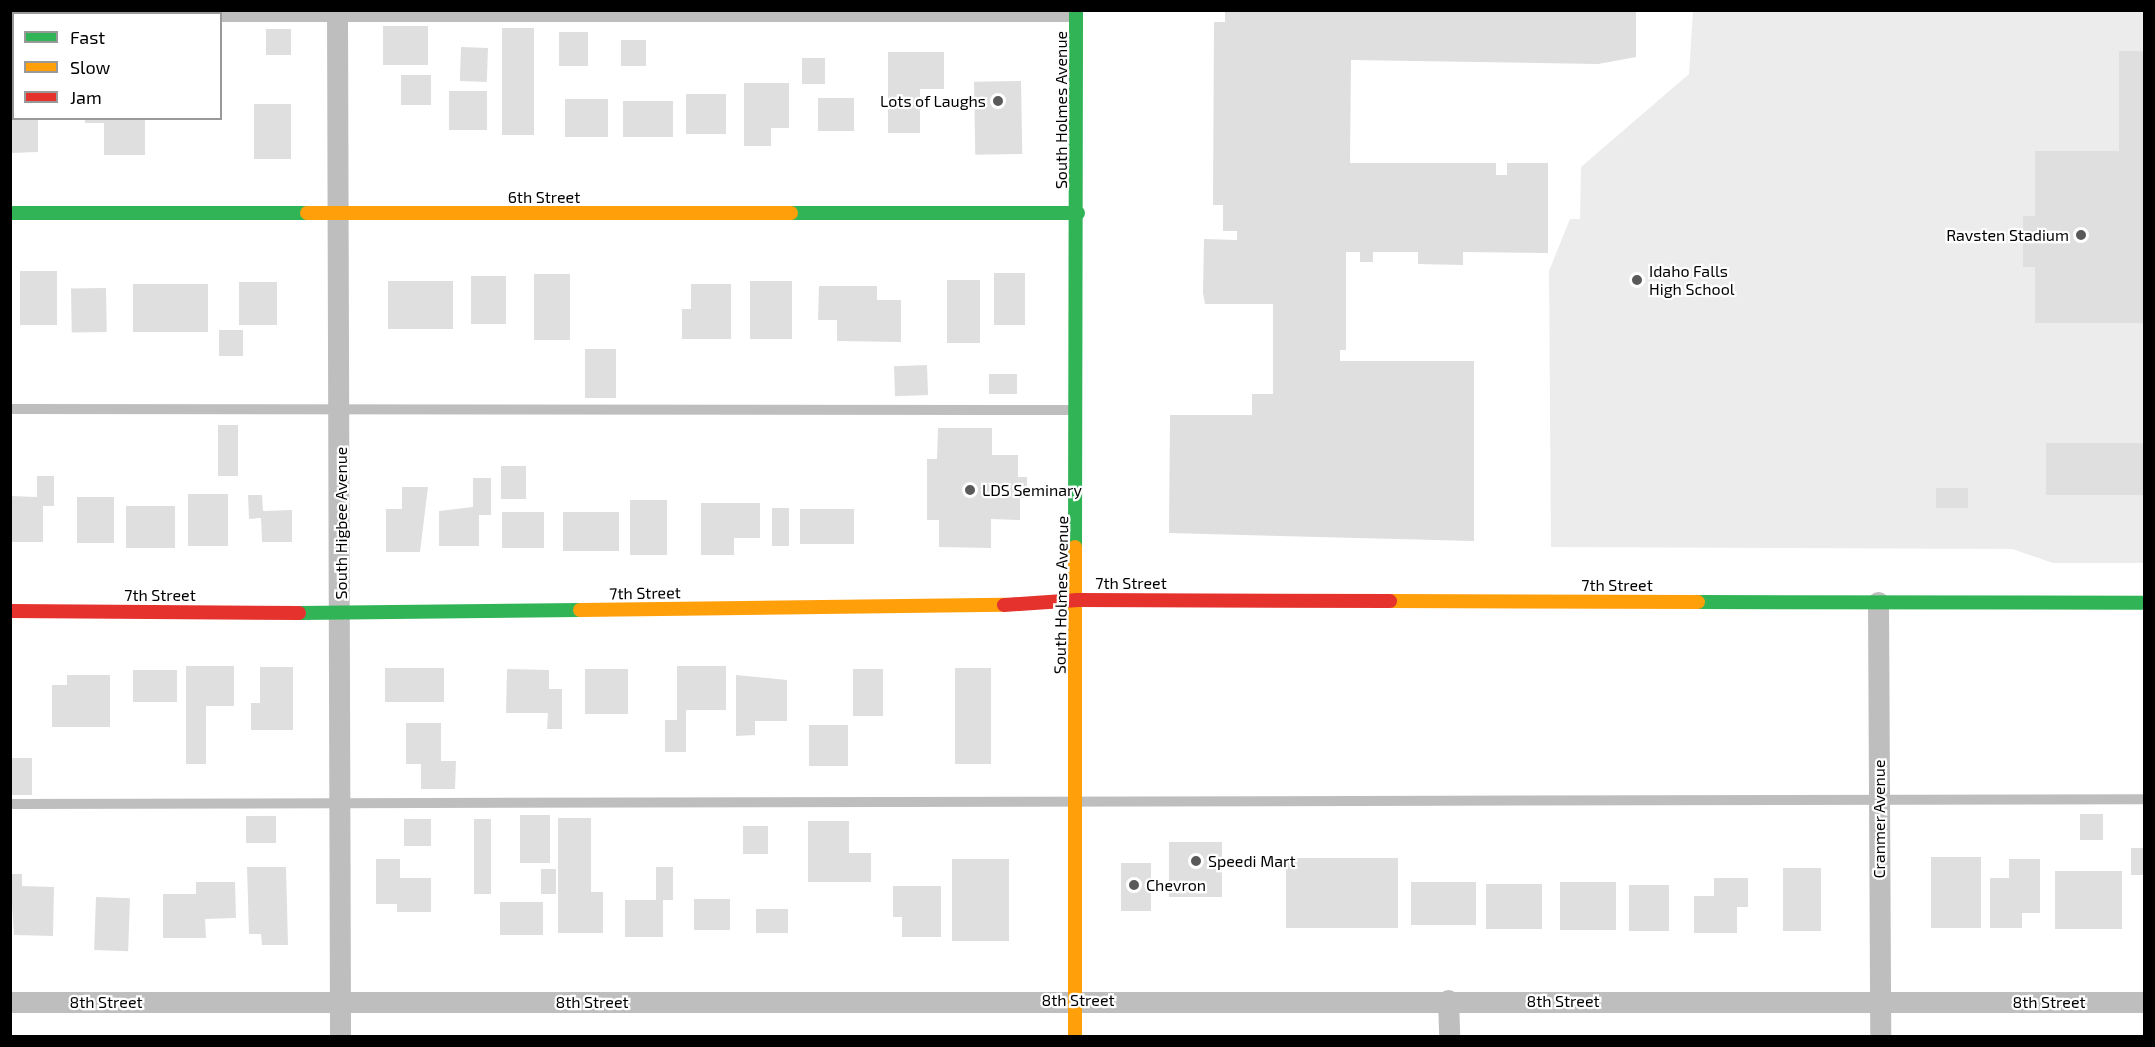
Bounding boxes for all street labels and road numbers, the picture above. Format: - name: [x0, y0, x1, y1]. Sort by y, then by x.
- street label: South Holmes Avenue: [1051, 31, 1071, 189]
- street label: 6th Street: [508, 187, 580, 207]
- street label: South Higbee Avenue: [331, 446, 351, 600]
- street label: South Holmes Avenue: [1050, 516, 1072, 674]
- street label: 7th Street: [1095, 573, 1167, 593]
- street label: 7th Street: [1581, 575, 1653, 595]
- street label: 7th Street: [609, 583, 681, 603]
- street label: 7th Street: [124, 585, 196, 605]
- street label: Cranmer Avenue: [1869, 759, 1889, 879]
- street label: 8th Street: [1041, 990, 1115, 1010]
- street label: 8th Street: [1526, 991, 1600, 1011]
- street label: 8th Street: [69, 992, 143, 1012]
- street label: 8th Street: [555, 992, 629, 1012]
- street label: 8th Street: [2012, 992, 2086, 1012]

